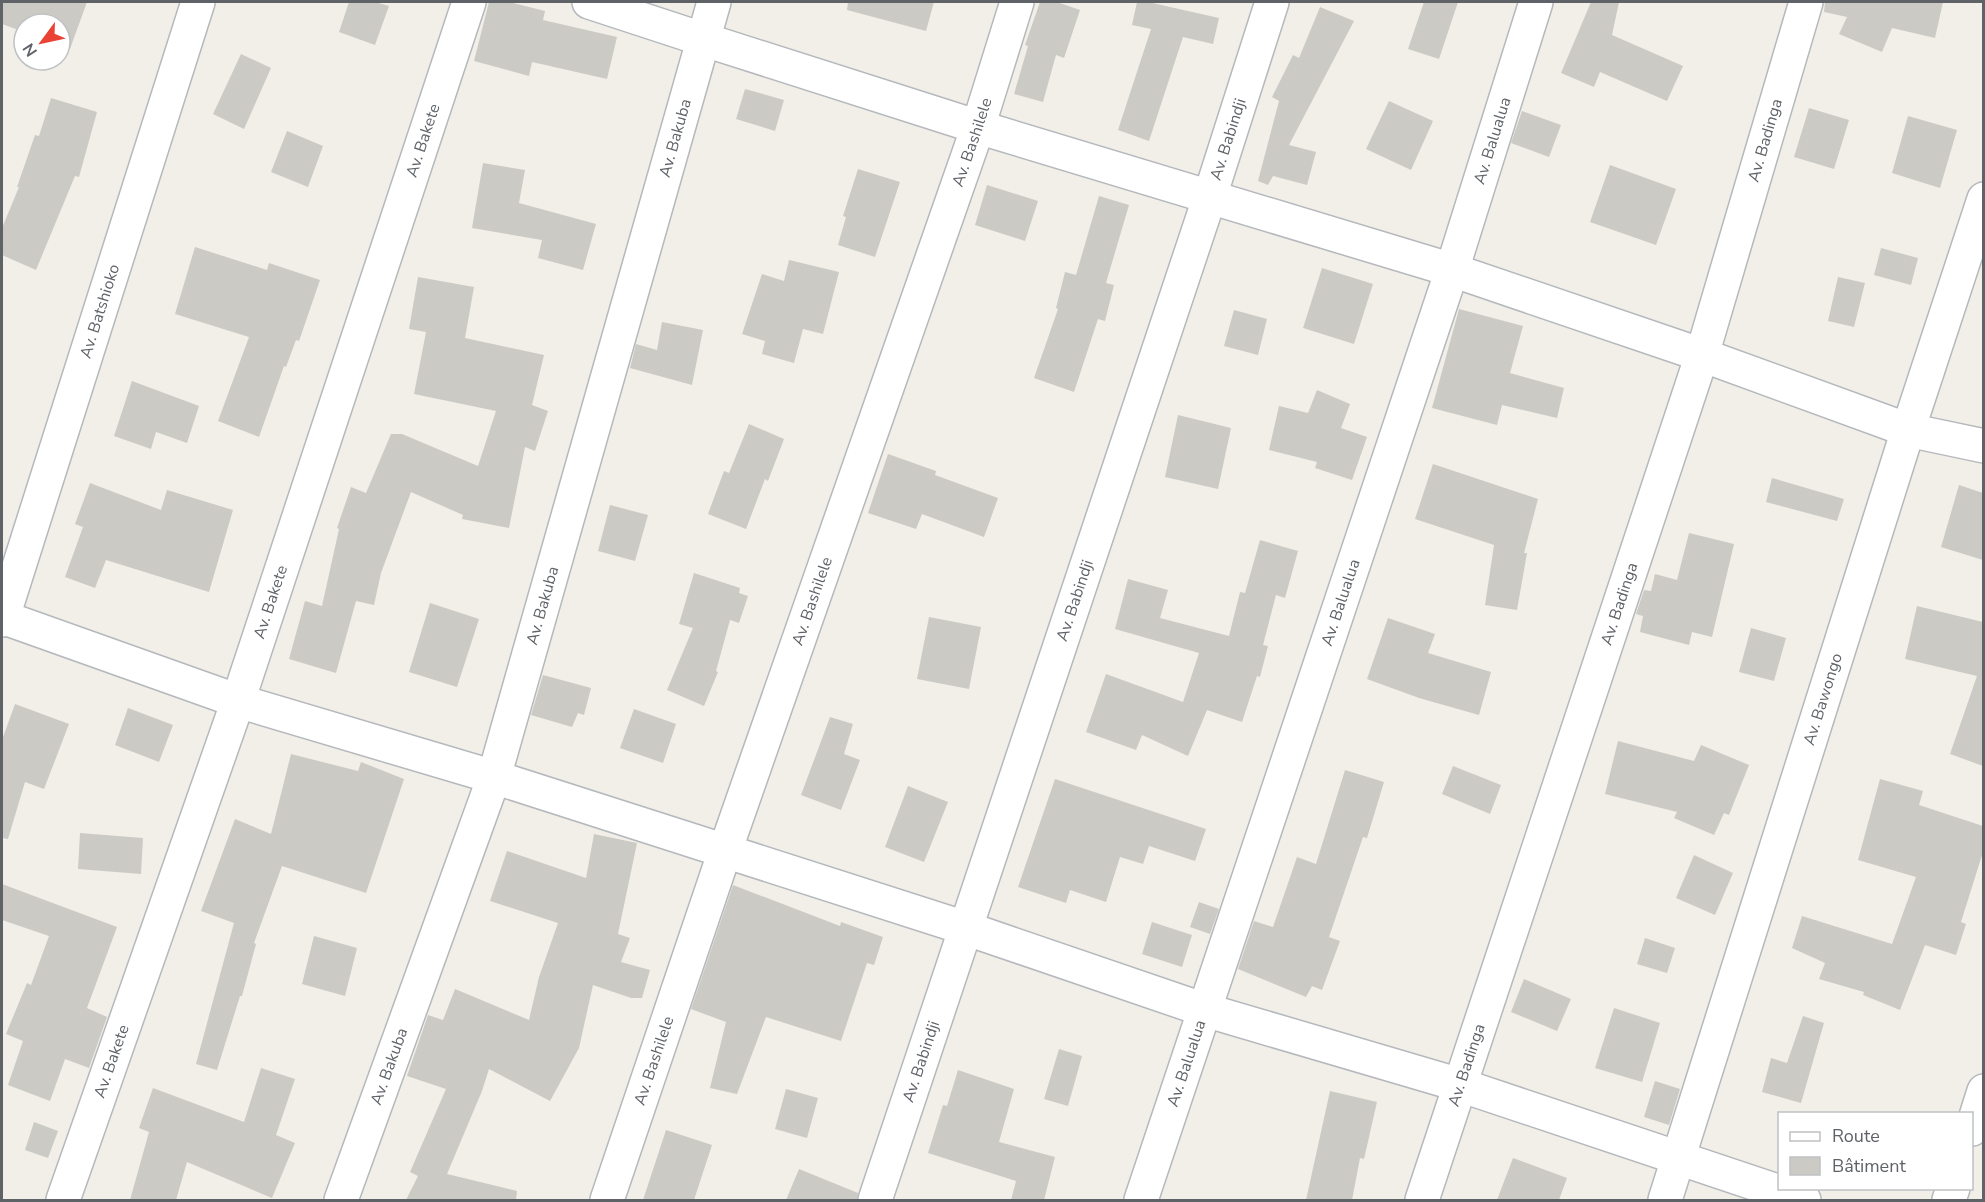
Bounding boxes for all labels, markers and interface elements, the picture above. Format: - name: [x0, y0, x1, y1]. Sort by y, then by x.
- north arrow: [12, 12, 72, 72]
- text: N: [18, 39, 43, 61]
- street label: Av. Balualua: [1468, 94, 1516, 187]
- street label: Av. Bashilele: [947, 95, 997, 190]
- street label: Av. Bakuba: [654, 96, 697, 180]
- street label: Av. Babindji: [1205, 96, 1252, 183]
- street label: Av. Badinga: [1743, 96, 1788, 185]
- street label: Av. Bakete: [401, 101, 446, 180]
- street label: Av. Batshioko: [75, 261, 125, 361]
- street label: Av. Bashilele: [787, 554, 838, 649]
- street label: Av. Balualua: [1316, 556, 1366, 649]
- street label: Av. Babindji: [1051, 557, 1099, 644]
- street label: Av. Badinga: [1596, 560, 1643, 648]
- street label: Av. Bakete: [248, 562, 293, 642]
- street label: Av. Bakuba: [521, 564, 564, 647]
- street label: Av. Bawongo: [1798, 650, 1848, 748]
- street label: Av. Bashilele: [629, 1013, 679, 1108]
- street label: Av. Balualua: [1162, 1017, 1211, 1110]
- street label: Av. Babindji: [897, 1018, 945, 1105]
- street label: Av. Badinga: [1443, 1021, 1491, 1109]
- street label: Av. Bakete: [89, 1022, 135, 1101]
- street label: Av. Bakuba: [365, 1025, 413, 1108]
- legend: [1778, 1112, 1973, 1190]
- text: Route: [1832, 1124, 1880, 1148]
- text: Bâtiment: [1832, 1154, 1906, 1178]

